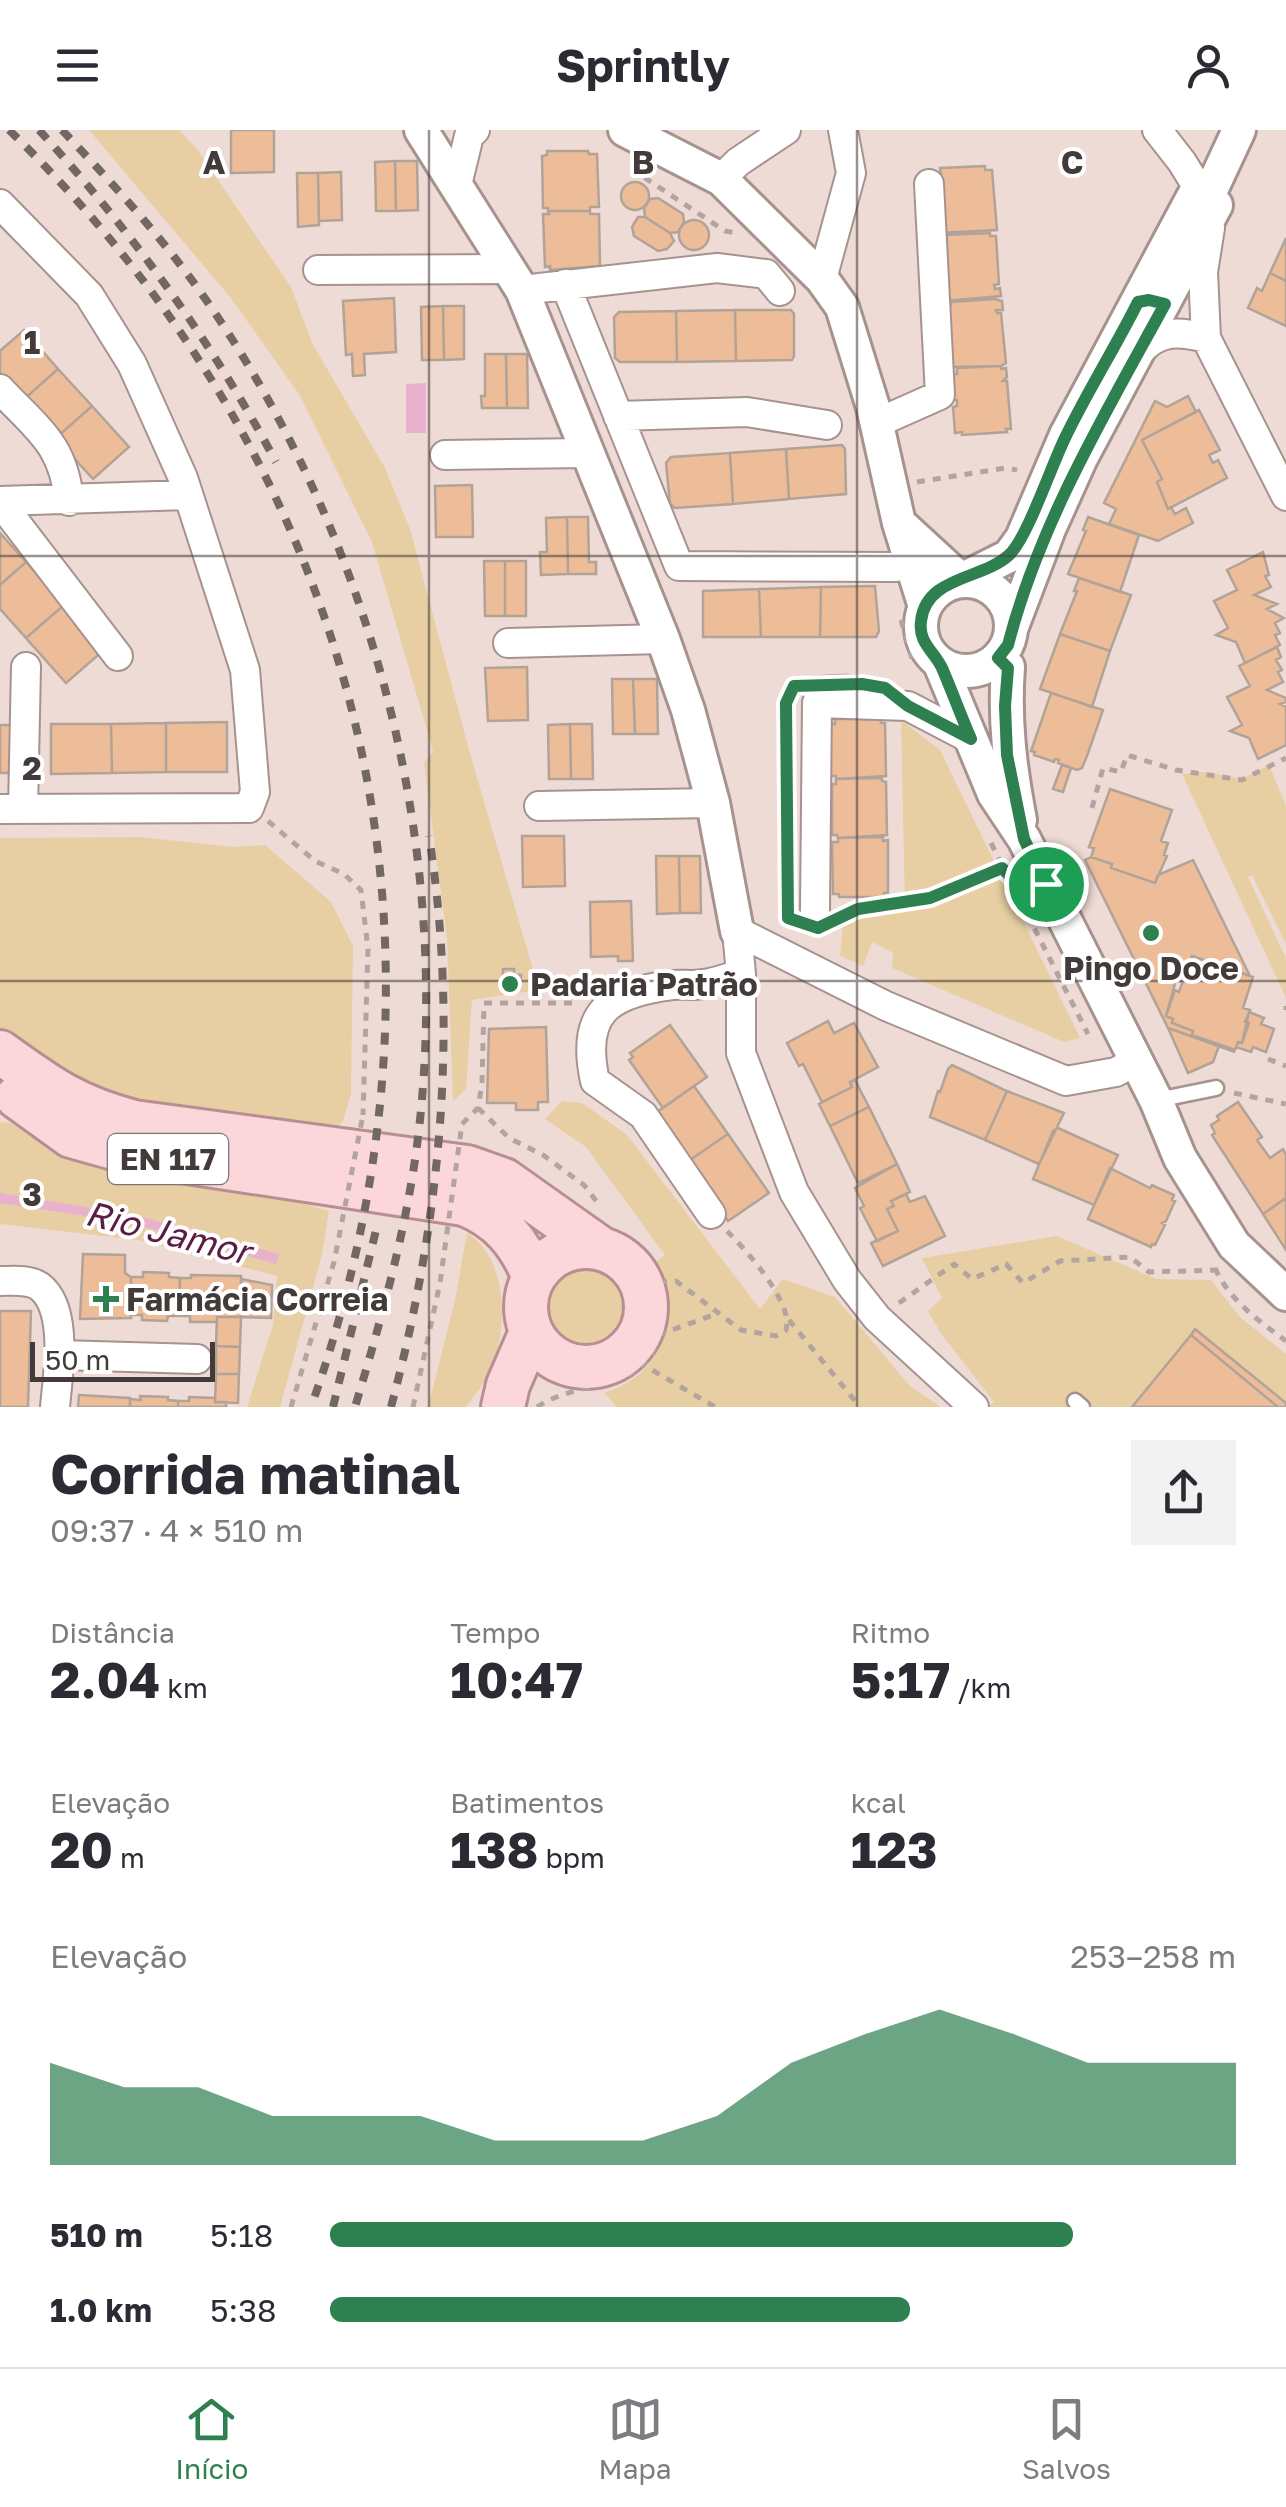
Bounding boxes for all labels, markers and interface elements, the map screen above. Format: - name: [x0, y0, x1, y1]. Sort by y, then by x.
- icon: menu: [50, 38, 105, 93]
- text: Sprintly: [556, 38, 730, 92]
- icon: person: [1181, 38, 1236, 93]
- text: A: [203, 143, 226, 181]
- text: B: [632, 143, 654, 181]
- text: C: [1061, 143, 1083, 181]
- text: 1: [24, 323, 40, 361]
- text: 2: [22, 749, 42, 787]
- pin: [1004, 842, 1089, 927]
- icon: arrive: [1019, 857, 1074, 912]
- marker: Pingo Doce: [1140, 922, 1162, 944]
- place label: Pingo Doce: [1063, 949, 1239, 987]
- place label: Padaria Patrão: [530, 965, 758, 1003]
- marker: Padaria Patrão: [499, 973, 521, 995]
- road number: EN 117: [108, 1134, 228, 1184]
- text: 3: [22, 1175, 42, 1213]
- water label: Rio Jamor: [82, 1191, 259, 1274]
- place label: Farmácia Correia: [126, 1280, 388, 1318]
- marker: Farmácia Correia: [95, 1288, 117, 1310]
- scale bar: [30, 1337, 215, 1382]
- text: 50 m: [45, 1343, 110, 1376]
- text: Corrida matinal: [50, 1440, 460, 1506]
- button: share: [1131, 1440, 1236, 1545]
- text: 09:37 · 4 × 510 m: [50, 1511, 303, 1549]
- text: Distância: [50, 1616, 175, 1649]
- text: Tempo: [450, 1616, 540, 1649]
- text: Ritmo: [851, 1616, 930, 1649]
- text: 2.04: [50, 1649, 160, 1709]
- text: 10:47: [450, 1649, 583, 1709]
- text: 5:17: [851, 1649, 950, 1709]
- text: km: [160, 1671, 208, 1704]
- text: /km: [950, 1671, 1011, 1704]
- text: Elevação: [50, 1786, 170, 1819]
- text: Batimentos: [450, 1786, 604, 1819]
- text: kcal: [851, 1786, 906, 1819]
- text: 20: [50, 1819, 113, 1879]
- text: 138: [450, 1819, 539, 1879]
- text: 123: [851, 1819, 937, 1879]
- text: m: [113, 1841, 145, 1874]
- text: bpm: [539, 1841, 605, 1874]
- text: Elevação: [50, 1937, 187, 1975]
- text: 253–258 m: [1070, 1937, 1236, 1975]
- text: 510 m: [50, 2216, 143, 2254]
- text: 5:18: [210, 2216, 273, 2254]
- text: 1.0 km: [50, 2291, 152, 2329]
- text: 5:38: [210, 2291, 276, 2329]
- tab: Início: [175, 2392, 248, 2485]
- tab: Mapa: [599, 2392, 672, 2485]
- tab: Salvos: [1022, 2392, 1111, 2485]

